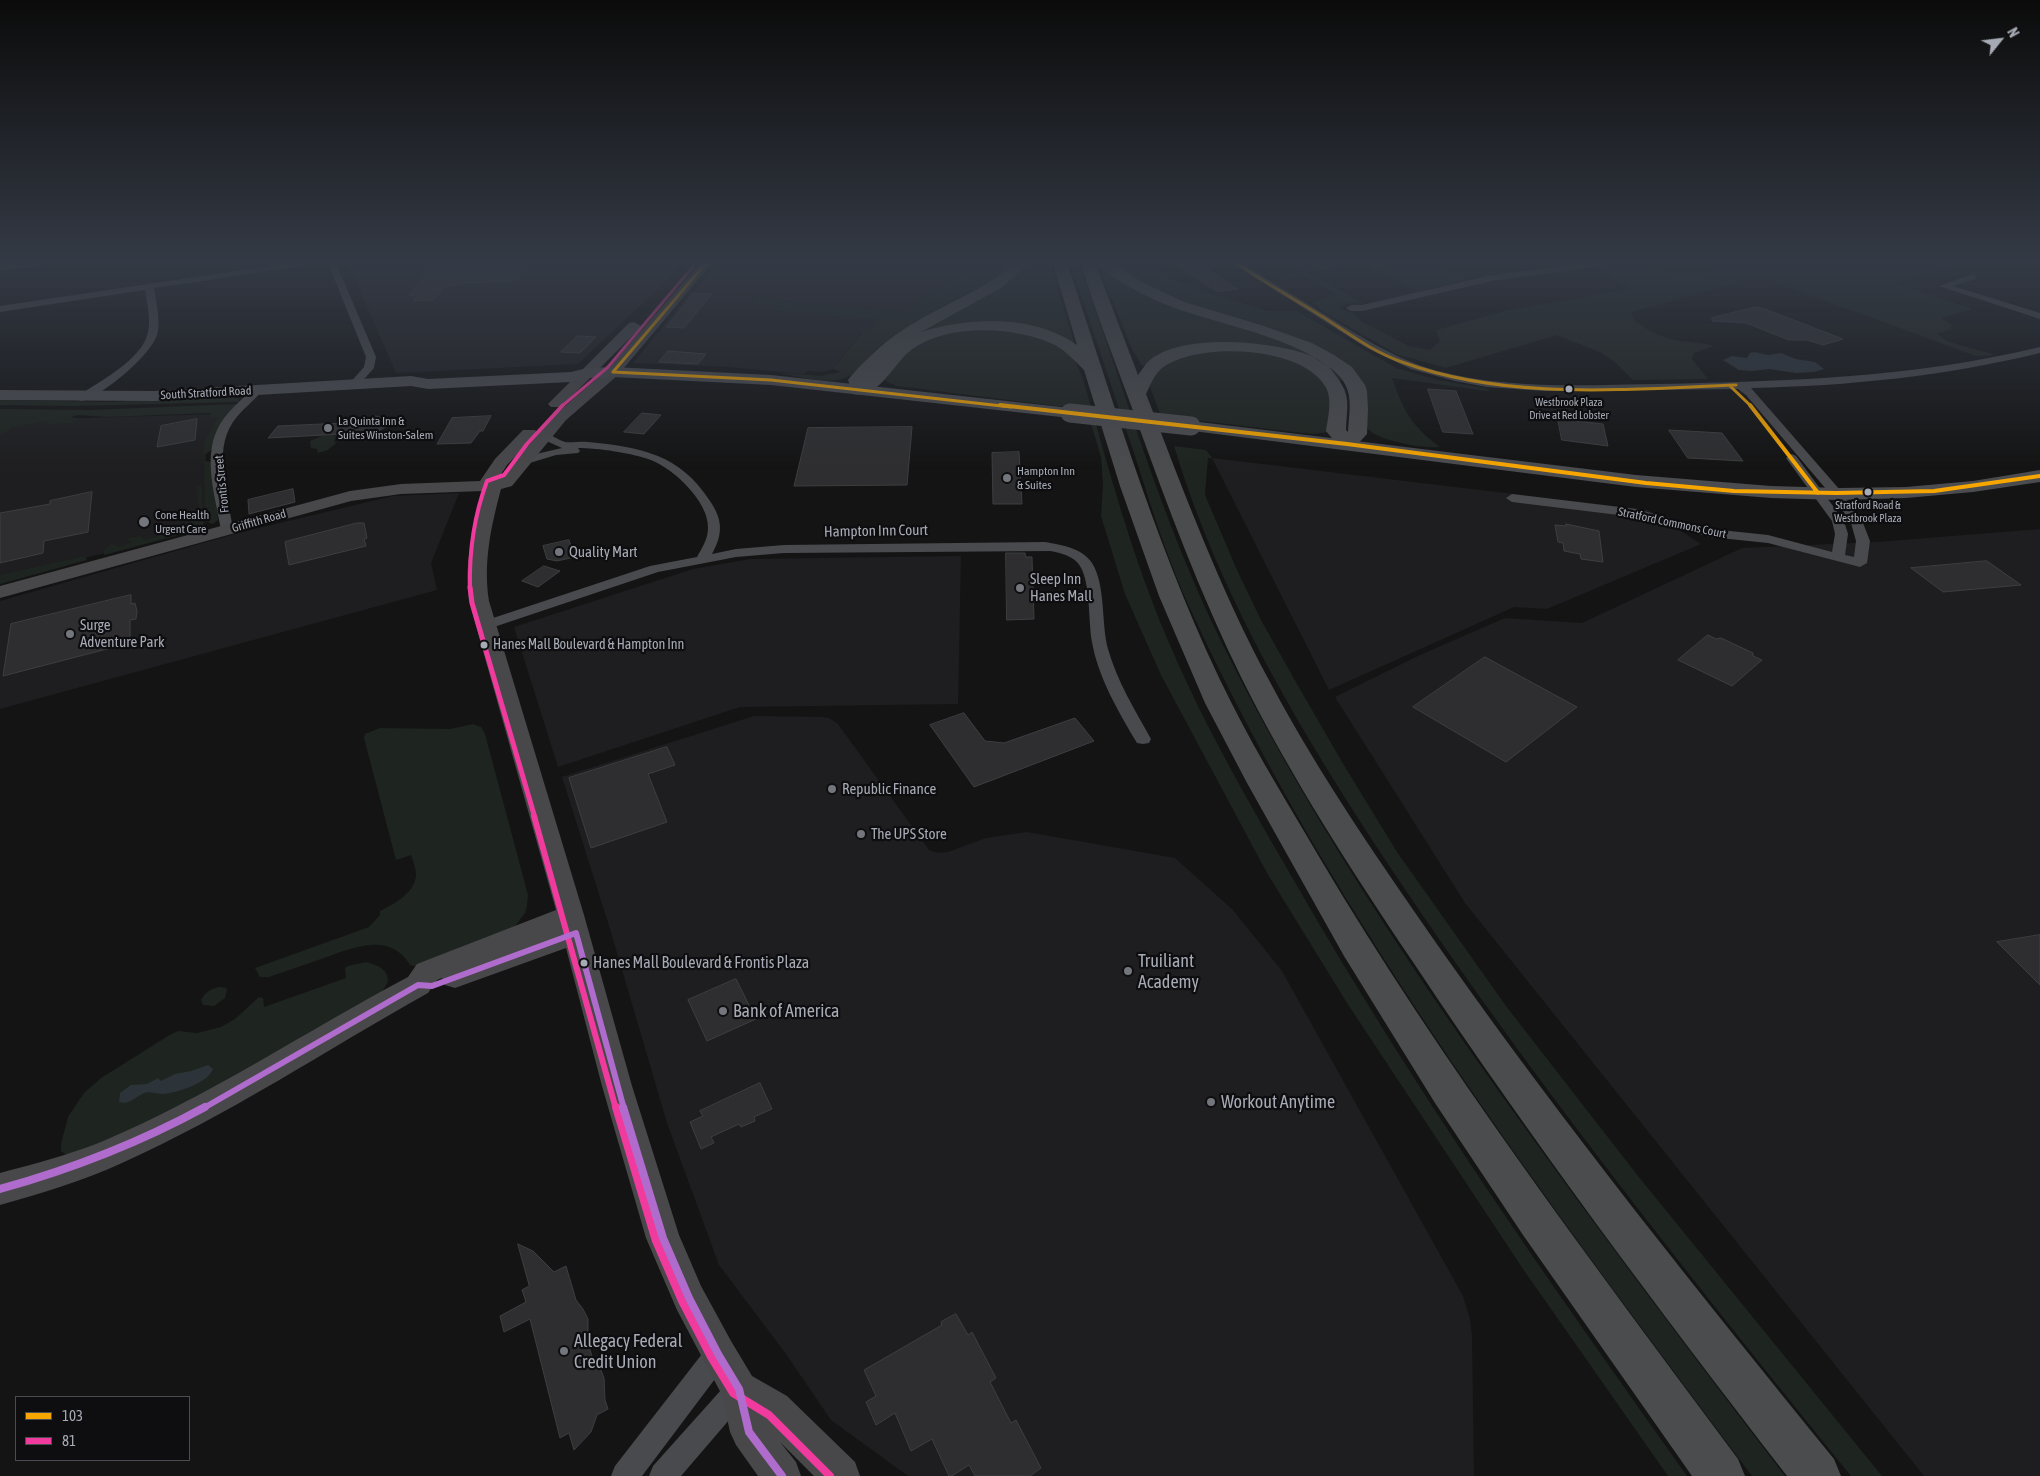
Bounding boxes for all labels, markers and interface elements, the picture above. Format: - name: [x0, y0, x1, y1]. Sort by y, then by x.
- north arrow: [1975, 15, 2025, 65]
- text: N: [2004, 25, 2022, 40]
- street label: South Stratford Road: [160, 383, 252, 403]
- marker: Westbrook Plaza Drive at Red Lobster: [1564, 384, 1574, 394]
- place label: Westbrook Plaza Drive at Red Lobster: [1529, 396, 1609, 422]
- place label: La Quinta Inn & Suites Winston-Salem: [338, 414, 433, 442]
- marker: La Quinta Inn & Suites Winston-Salem: [322, 422, 334, 434]
- street label: Frontis Street: [212, 454, 232, 514]
- place label: Hampton Inn & Suites: [1017, 464, 1075, 492]
- marker: Hampton Inn & Suites: [1001, 472, 1013, 484]
- marker: Stratford Road & Westbrook Plaza: [1863, 487, 1873, 497]
- place label: Stratford Road & Westbrook Plaza: [1834, 499, 1902, 525]
- street label: Stratford Commons Court: [1617, 505, 1727, 541]
- street label: Griffith Road: [230, 506, 288, 536]
- place label: Cone Health Urgent Care: [155, 508, 209, 536]
- marker: Cone Health Urgent Care: [137, 515, 151, 529]
- street label: Hampton Inn Court: [824, 521, 928, 541]
- place label: Quality Mart: [569, 543, 638, 561]
- marker: Quality Mart: [553, 546, 565, 558]
- place label: Sleep Inn Hanes Mall: [1030, 570, 1092, 605]
- marker: Sleep Inn Hanes Mall: [1014, 582, 1026, 594]
- place label: Surge Adventure Park: [80, 616, 164, 651]
- marker: Surge Adventure Park: [64, 628, 76, 640]
- place label: Hanes Mall Boulevard & Hampton Inn: [493, 637, 684, 653]
- marker: Hanes Mall Boulevard & Hampton Inn: [479, 640, 489, 650]
- place label: Republic Finance: [842, 780, 936, 798]
- marker: Republic Finance: [826, 783, 838, 795]
- place label: The UPS Store: [871, 825, 947, 843]
- marker: The UPS Store: [855, 828, 867, 840]
- place label: Truiliant Academy: [1138, 950, 1199, 992]
- place label: Hanes Mall Boulevard & Frontis Plaza: [593, 953, 809, 973]
- marker: Hanes Mall Boulevard & Frontis Plaza: [579, 958, 589, 968]
- marker: Truiliant Academy: [1122, 965, 1134, 977]
- place label: Bank of America: [733, 1000, 839, 1022]
- marker: Bank of America: [717, 1005, 729, 1017]
- place label: Workout Anytime: [1221, 1091, 1335, 1113]
- marker: Workout Anytime: [1205, 1096, 1217, 1108]
- place label: Allegacy Federal Credit Union: [574, 1330, 682, 1372]
- marker: Allegacy Federal Credit Union: [558, 1345, 570, 1357]
- legend: [15, 1396, 190, 1461]
- text: 103: [62, 1407, 83, 1424]
- text: 81: [62, 1432, 76, 1449]

